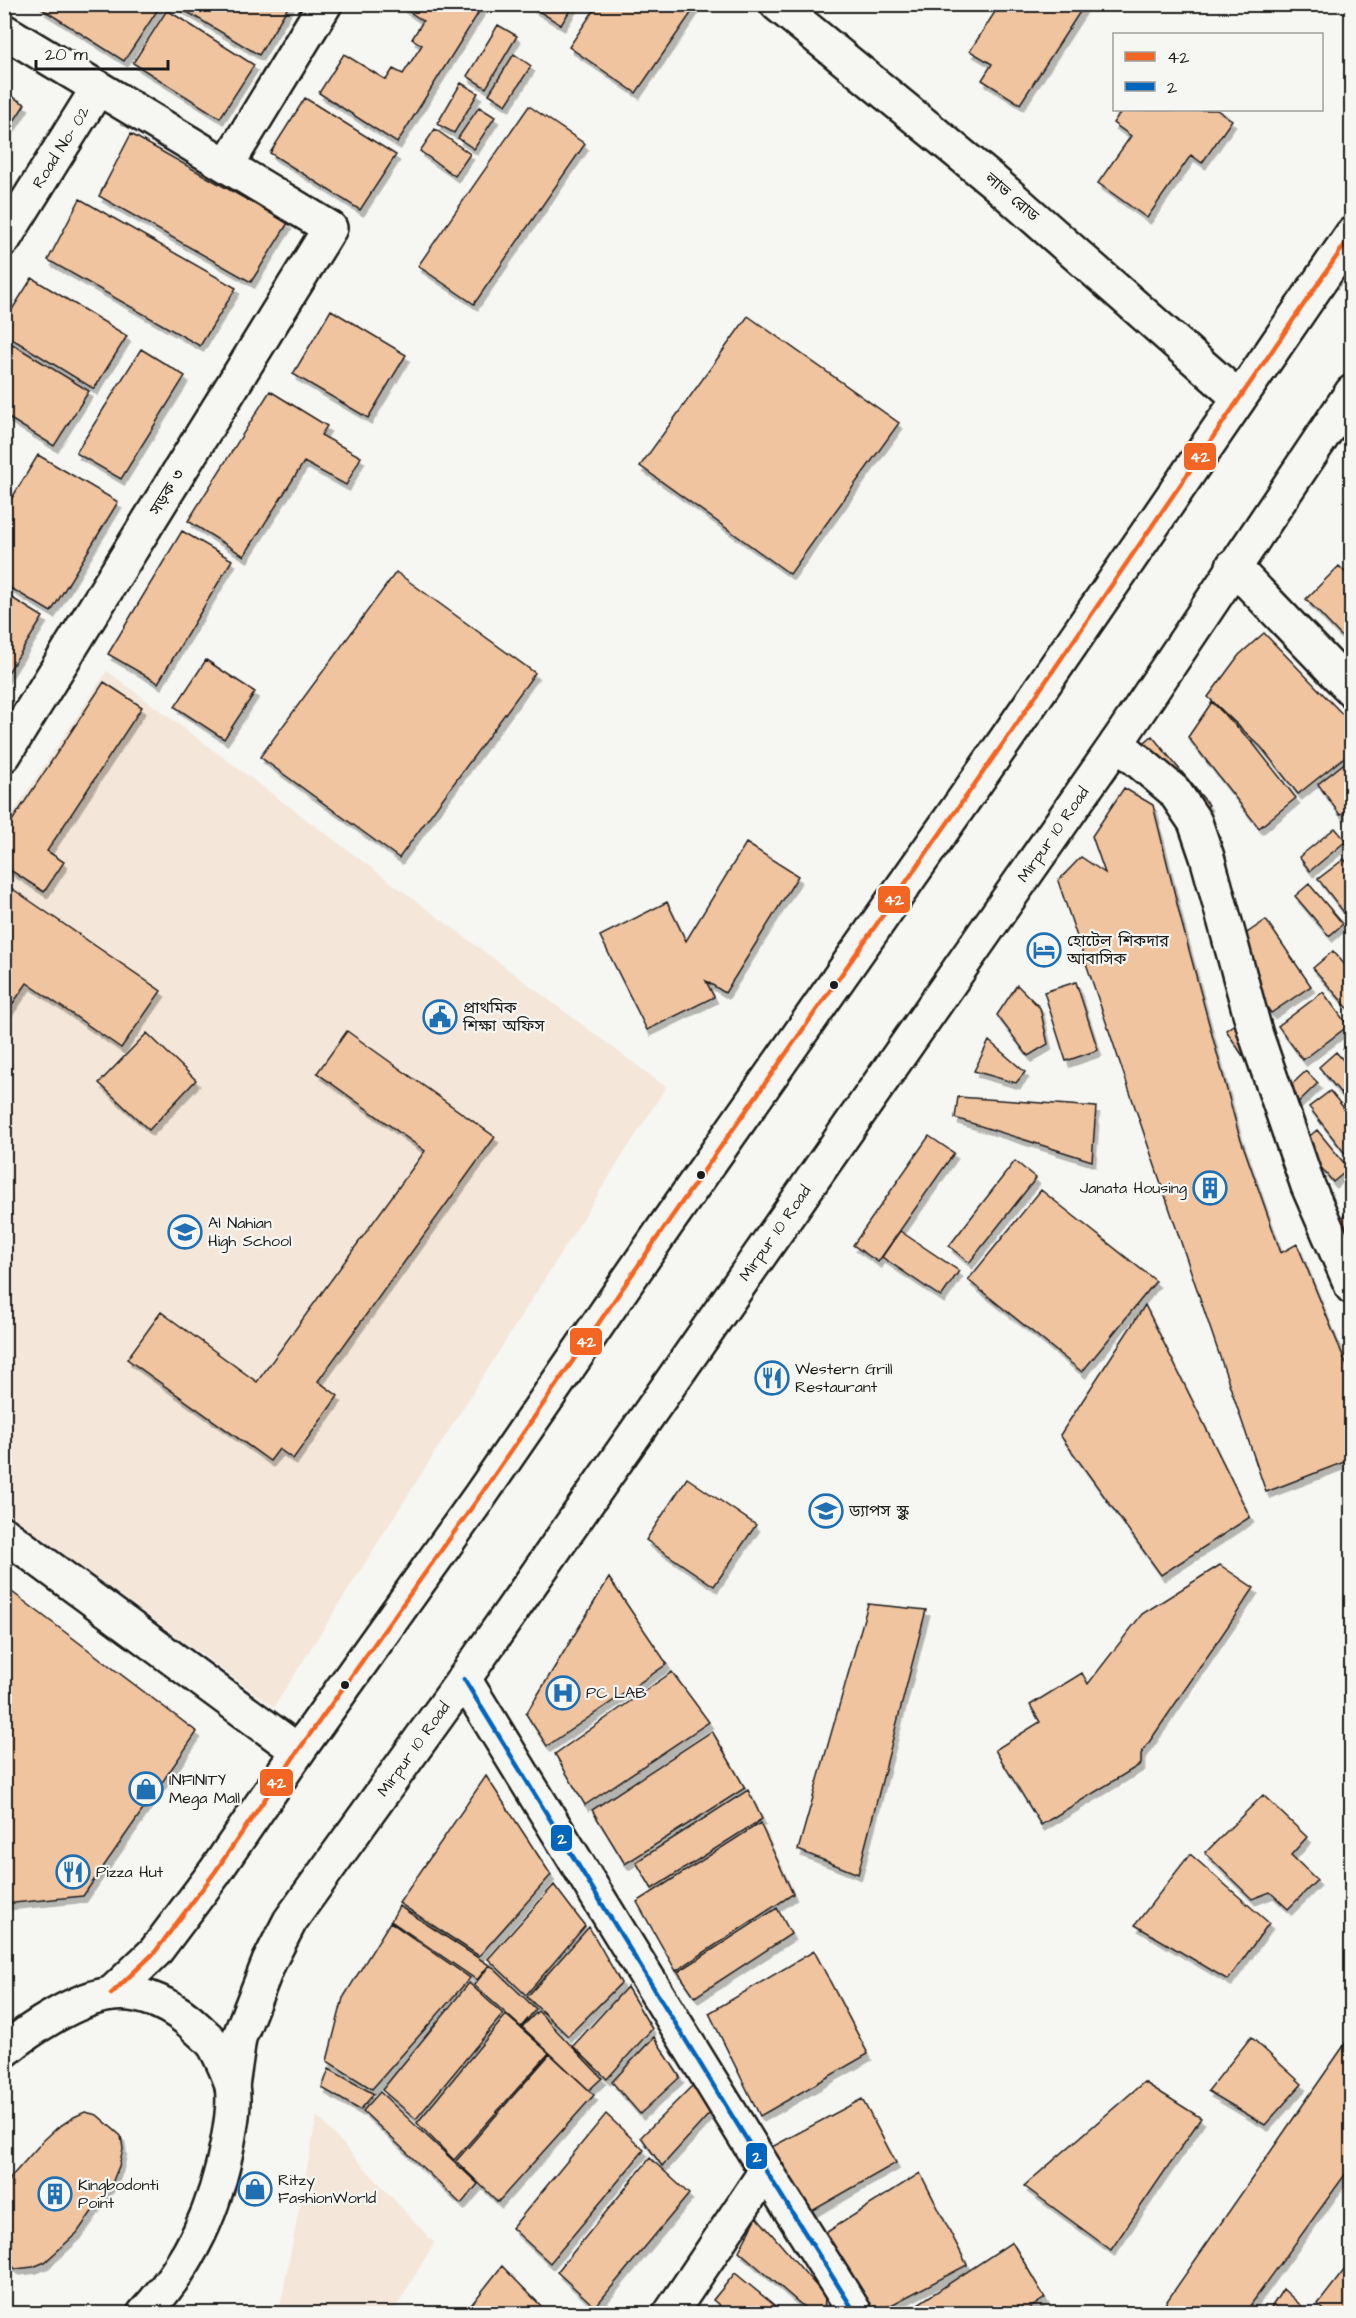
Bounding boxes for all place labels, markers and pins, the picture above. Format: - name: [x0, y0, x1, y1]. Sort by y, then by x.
- place label: হোটেল শিকদার আবাসিক: [1066, 930, 1169, 970]
- hotel icon: হোটেল শিকদার আবাসিক: [1026, 932, 1062, 968]
- unlabelled marker: [828, 979, 840, 991]
- place label: প্রাথমিক শিক্ষা অফিস: [462, 997, 545, 1037]
- public building icon: প্রাথমিক শিক্ষা অফিস: [422, 999, 458, 1035]
- unlabelled marker: [695, 1169, 707, 1181]
- building icon: Janata Housing: [1192, 1170, 1228, 1206]
- place label: Janata Housing: [1080, 1177, 1187, 1200]
- place label: Al Nahian High School: [208, 1212, 292, 1253]
- school or university icon: Al Nahian High School: [167, 1214, 203, 1250]
- place label: Western Grill Restaurant: [795, 1358, 892, 1398]
- restaurant icon: Western Grill Restaurant: [754, 1360, 790, 1396]
- school or university icon: ড্যাপস স্কুল: [808, 1493, 844, 1529]
- place label: ড্যাপস স্কুল: [848, 1500, 910, 1522]
- hospital icon: PC LAB: [545, 1675, 581, 1711]
- unlabelled marker: [339, 1679, 351, 1691]
- place label: PC LAB: [586, 1682, 647, 1704]
- place label: INFINITY Mega Mall: [169, 1769, 240, 1810]
- shop icon: INFINITY Mega Mall: [128, 1771, 164, 1807]
- restaurant icon: Pizza Hut: [55, 1854, 91, 1890]
- place label: Pizza Hut: [96, 1861, 164, 1883]
- place label: Ritzy FashionWorld: [278, 2169, 376, 2209]
- shop icon: Ritzy FashionWorld: [237, 2171, 273, 2207]
- place label: Kingbodonti Point: [78, 2174, 159, 2214]
- building icon: Kingbodonti Point: [37, 2176, 73, 2212]

